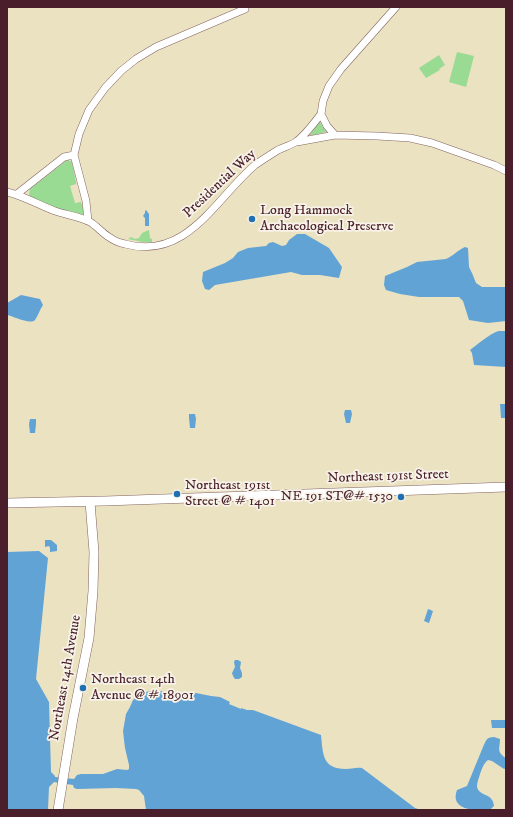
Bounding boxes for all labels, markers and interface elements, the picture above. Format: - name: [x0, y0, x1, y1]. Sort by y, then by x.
- street label: Presidential Way: [180, 146, 260, 222]
- place label: Long Hammock Archaeological Preserve: [260, 203, 393, 236]
- marker: Long Hammock Archaeological Preserve: [247, 214, 257, 224]
- street label: Northeast 191st Street: [327, 466, 449, 488]
- place label: Northeast 191st Street @ # 1401: [185, 478, 275, 510]
- marker: Northeast 191st Street @ # 1401: [172, 489, 182, 499]
- place label: NE 191 ST@# 1530: [281, 489, 393, 505]
- marker: NE 191 ST@# 1530: [396, 492, 406, 502]
- street label: Northeast 14th Avenue: [47, 614, 85, 742]
- place label: Northeast 14th Avenue @ # 18901: [91, 672, 194, 704]
- marker: Northeast 14th Avenue @ # 18901: [78, 683, 88, 693]

